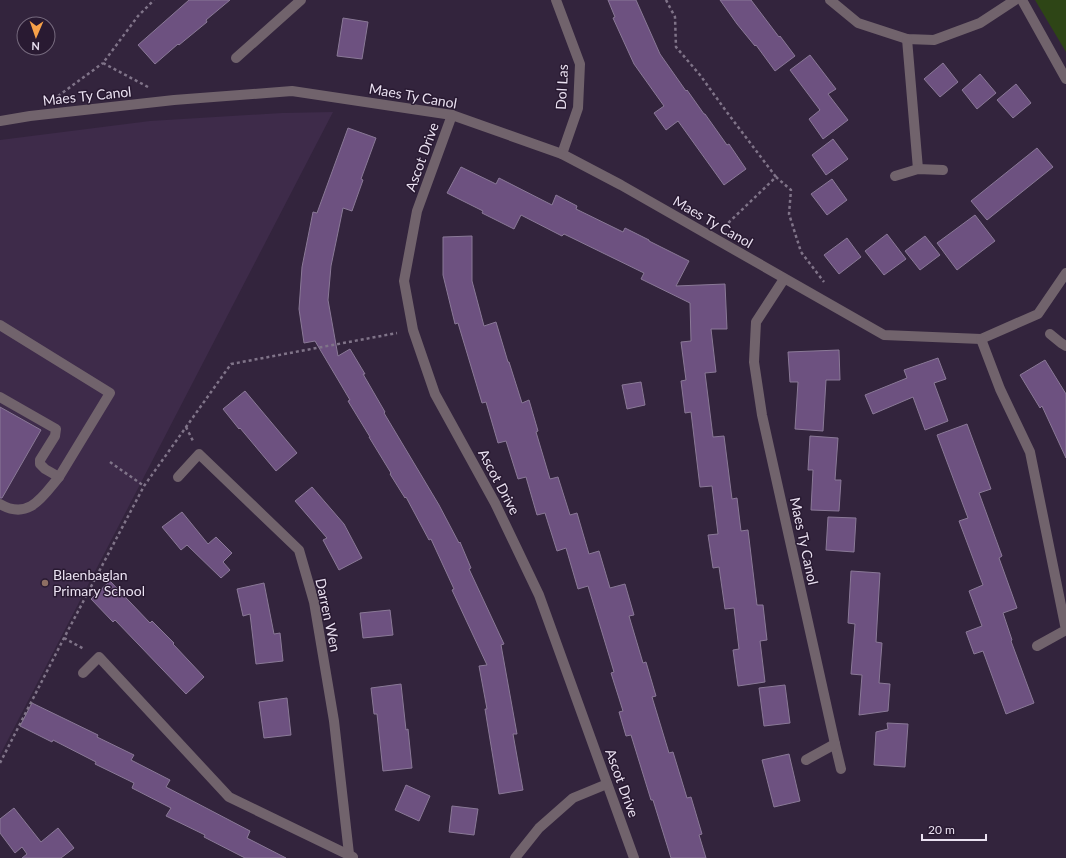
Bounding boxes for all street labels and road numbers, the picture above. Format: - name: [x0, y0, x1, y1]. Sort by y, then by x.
- street label: Dol Las: [552, 64, 571, 110]
- street label: Maes Ty Canol: [368, 79, 459, 112]
- street label: Maes Ty Canol: [42, 82, 132, 109]
- street label: Ascot Drive: [401, 120, 442, 194]
- street label: Maes Ty Canol: [670, 192, 756, 251]
- street label: Ascot Drive: [475, 446, 524, 517]
- street label: Maes Ty Canol: [787, 495, 822, 586]
- street label: Darren Wen: [312, 577, 345, 653]
- street label: Ascot Drive: [602, 746, 643, 820]

